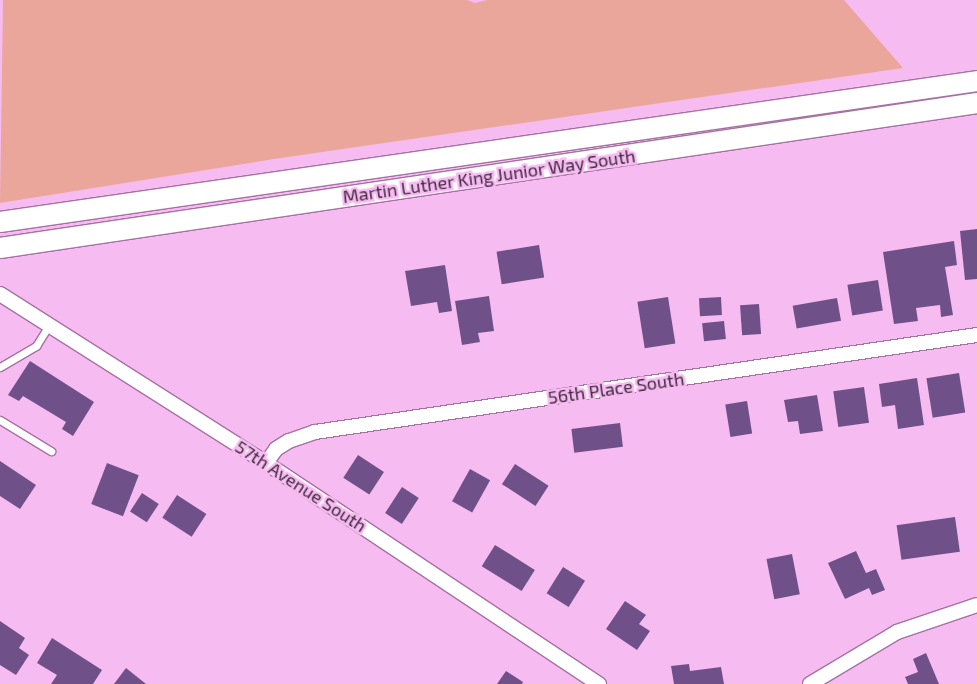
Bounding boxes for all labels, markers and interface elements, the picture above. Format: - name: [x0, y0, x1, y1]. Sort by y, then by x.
- street label: Martin Luther King Junior Way South: [340, 145, 638, 207]
- street label: 56th Place South: [546, 368, 686, 408]
- street label: 57th Avenue South: [231, 435, 371, 537]

